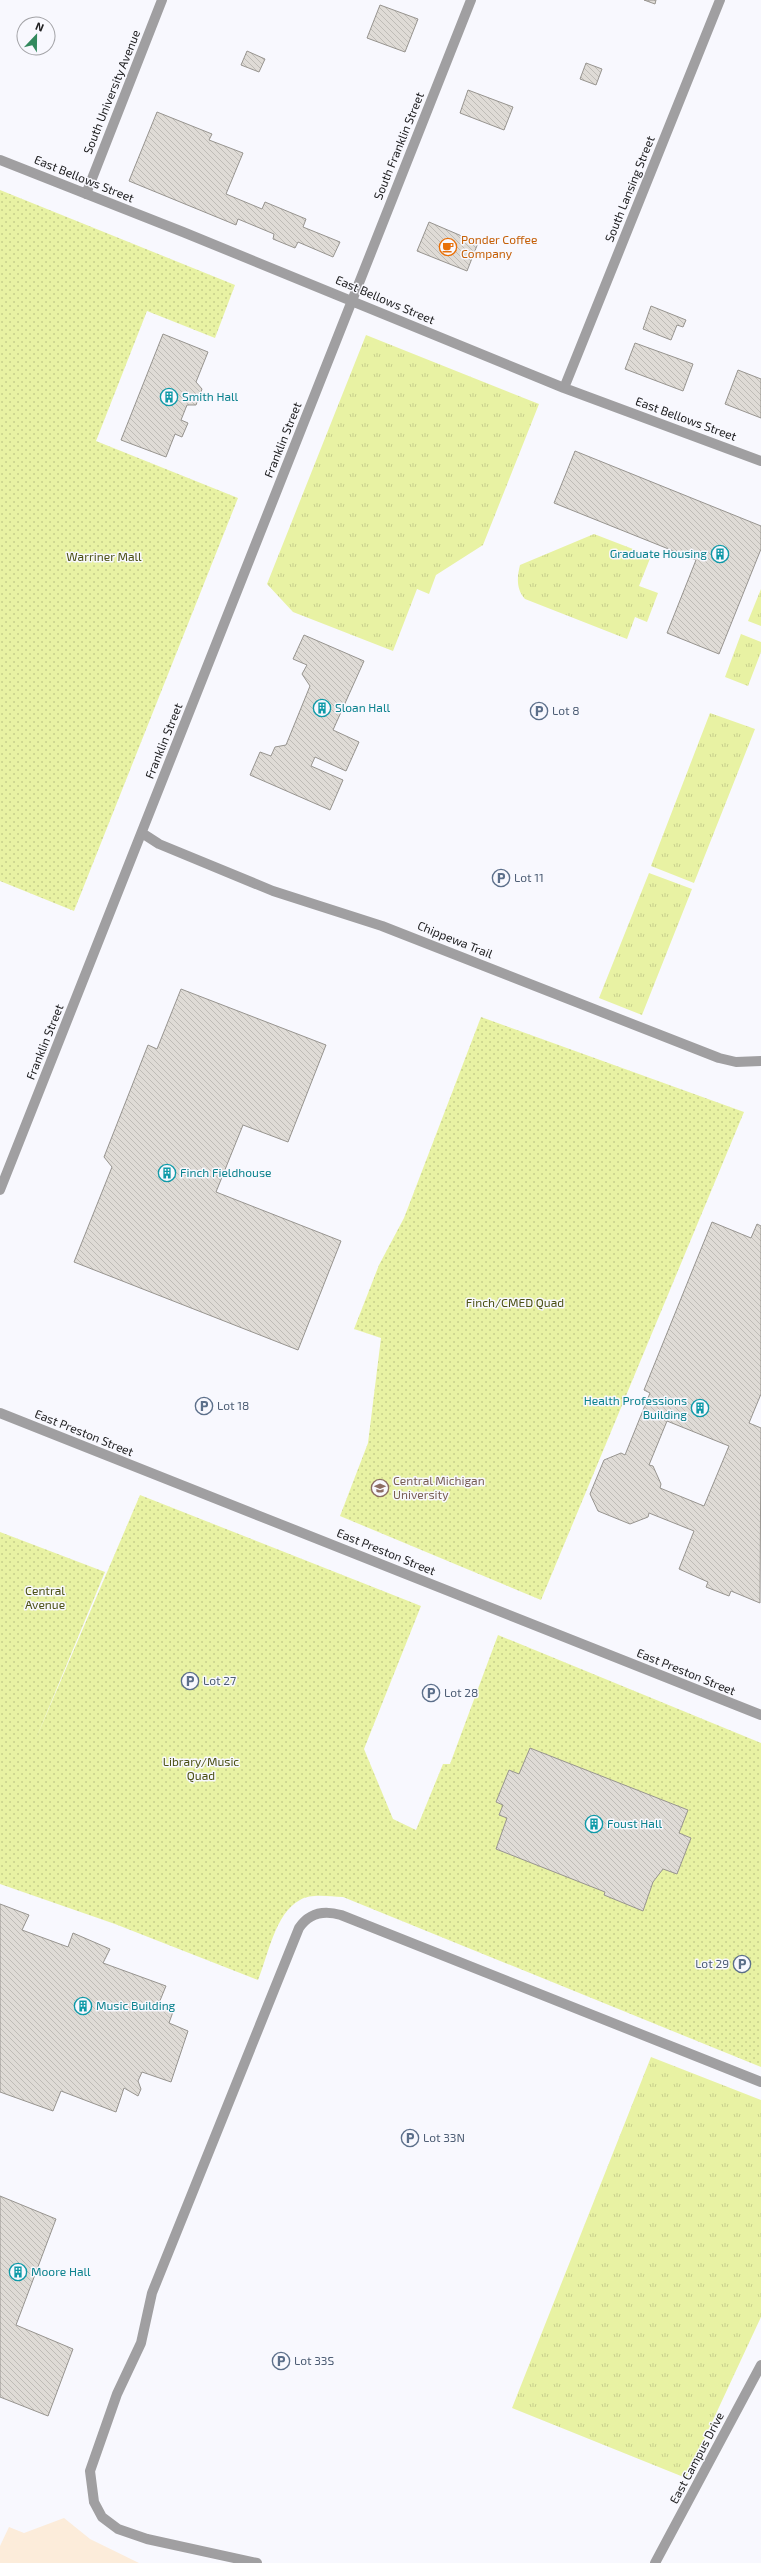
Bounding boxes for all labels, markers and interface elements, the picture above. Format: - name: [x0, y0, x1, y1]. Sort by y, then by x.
- north arrow: [16, 16, 56, 56]
- text: N: [34, 19, 46, 34]
- street label: South University Avenue: [80, 28, 142, 156]
- street label: South Franklin Street: [370, 89, 426, 202]
- street label: South Lansing Street: [601, 133, 657, 244]
- street label: East Bellows Street: [32, 152, 137, 205]
- place label: Ponder Coffee Company: [461, 232, 537, 260]
- cafe icon: Ponder Coffee Company: [438, 237, 458, 257]
- street label: East Bellows Street: [334, 272, 438, 326]
- building icon: Smith Hall: [159, 387, 179, 407]
- place label: Smith Hall: [182, 389, 239, 403]
- street label: East Bellows Street: [634, 393, 739, 443]
- street label: Franklin Street: [261, 399, 304, 479]
- building icon: Graduate Housing: [710, 544, 730, 564]
- place label: Graduate Housing: [610, 546, 707, 560]
- park label: Warriner Mall: [66, 549, 142, 563]
- building icon: Sloan Hall: [312, 698, 332, 718]
- street label: Franklin Street: [142, 700, 185, 780]
- place label: Sloan Hall: [335, 700, 391, 714]
- parking icon: Lot 8: [529, 701, 549, 721]
- place label: Lot 8: [552, 703, 579, 717]
- parking icon: Lot 11: [491, 868, 511, 888]
- place label: Lot 11: [514, 870, 544, 884]
- street label: Chippewa Trail: [416, 918, 495, 961]
- street label: Franklin Street: [23, 1001, 66, 1081]
- building icon: Finch Fieldhouse: [157, 1163, 177, 1183]
- place label: Finch Fieldhouse: [180, 1165, 271, 1179]
- park label: Finch/CMED Quad: [466, 1295, 564, 1310]
- place label: Health Professions Building: [584, 1393, 687, 1421]
- parking icon: Lot 18: [194, 1396, 214, 1416]
- place label: Lot 18: [217, 1398, 249, 1412]
- building icon: Health Professions Building: [690, 1398, 710, 1418]
- street label: East Preston Street: [33, 1406, 136, 1458]
- place label: Central Michigan University: [393, 1473, 485, 1501]
- school or university icon: Central Michigan University: [370, 1478, 390, 1498]
- street label: East Preston Street: [335, 1525, 438, 1577]
- park label: Central Avenue: [25, 1583, 65, 1611]
- street label: East Preston Street: [635, 1645, 738, 1697]
- parking icon: Lot 27: [180, 1671, 200, 1691]
- place label: Lot 27: [203, 1673, 236, 1687]
- parking icon: Lot 28: [421, 1683, 441, 1703]
- place label: Lot 28: [444, 1685, 478, 1699]
- park label: Library/Music Quad: [163, 1754, 239, 1783]
- building icon: Foust Hall: [584, 1814, 604, 1834]
- place label: Foust Hall: [607, 1816, 662, 1830]
- parking icon: Lot 29: [732, 1954, 752, 1974]
- place label: Lot 29: [695, 1956, 729, 1970]
- building icon: Music Building: [73, 1996, 93, 2016]
- place label: Music Building: [96, 1998, 176, 2012]
- parking icon: Lot 33N: [400, 2128, 420, 2148]
- place label: Lot 33N: [423, 2130, 465, 2144]
- building icon: Moore Hall: [8, 2262, 28, 2282]
- place label: Moore Hall: [31, 2264, 91, 2278]
- parking icon: Lot 33S: [271, 2351, 291, 2371]
- place label: Lot 33S: [294, 2353, 335, 2367]
- street label: East Campus Drive: [666, 2409, 726, 2506]

